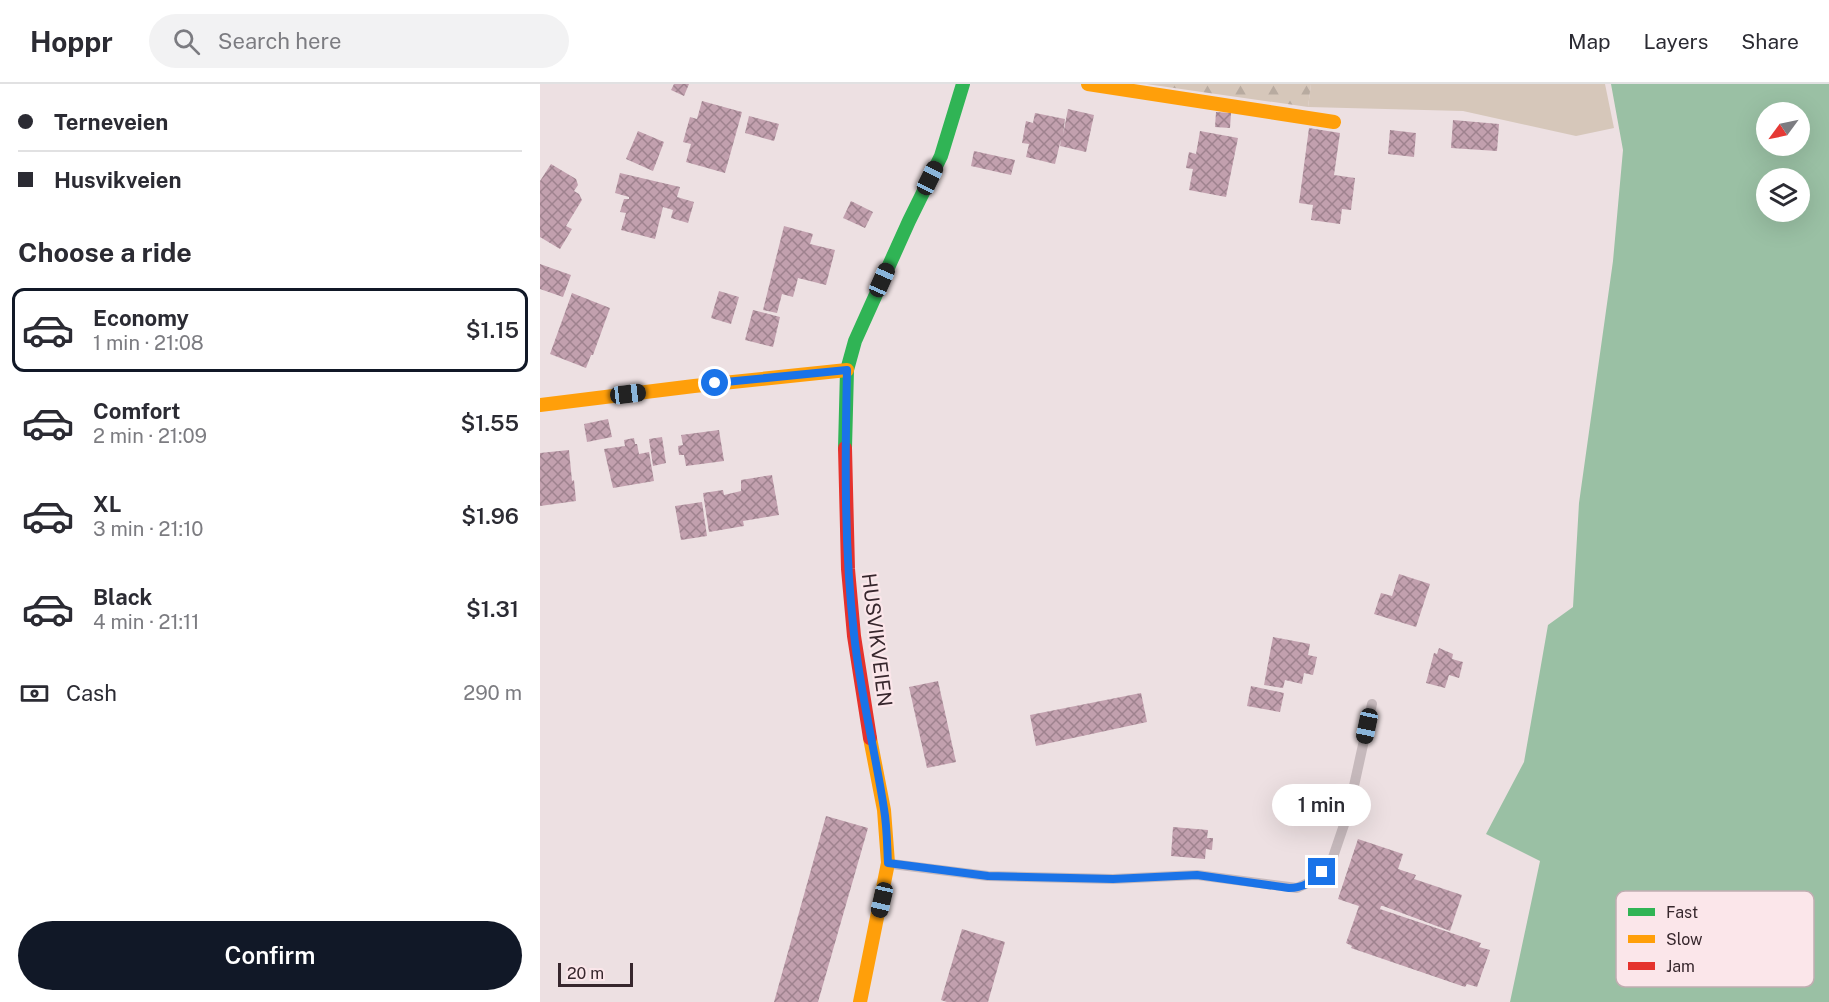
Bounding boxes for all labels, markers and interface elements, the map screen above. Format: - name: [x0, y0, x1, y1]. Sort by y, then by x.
- search box: [149, 14, 569, 68]
- text: Hoppr: [30, 25, 113, 58]
- icon: search: [170, 25, 203, 58]
- text: Search here: [218, 28, 341, 54]
- text: Map: [1568, 29, 1611, 54]
- text: Layers: [1644, 29, 1708, 54]
- text: Share: [1741, 29, 1799, 54]
- north arrow: [1756, 102, 1810, 156]
- map controls: [1756, 102, 1810, 222]
- text: Terneveien: [54, 109, 168, 135]
- car: [914, 158, 946, 198]
- text: Husvikveien: [54, 167, 181, 193]
- button: layers: [1756, 168, 1810, 222]
- text: Choose a ride: [18, 236, 192, 268]
- car: [866, 260, 898, 300]
- icon: car: [21, 303, 75, 357]
- text: Economy: [93, 305, 189, 331]
- text: $1.15: [466, 317, 519, 343]
- text: 1 min · 21:08: [93, 331, 204, 355]
- route start: [701, 369, 728, 396]
- car: [609, 383, 647, 405]
- icon: car: [21, 396, 75, 450]
- text: Comfort: [93, 398, 180, 424]
- text: $1.55: [461, 410, 519, 436]
- text: 2 min · 21:09: [93, 424, 207, 448]
- icon: car: [21, 489, 75, 543]
- text: XL: [93, 491, 121, 517]
- text: $1.96: [461, 503, 519, 529]
- text: 3 min · 21:10: [93, 517, 204, 541]
- street label: HUSVIKVEIEN: [857, 572, 897, 708]
- icon: car: [21, 582, 75, 636]
- text: Black: [93, 584, 152, 610]
- text: $1.31: [466, 596, 519, 622]
- text: 4 min · 21:11: [93, 610, 199, 634]
- icon: cash: [18, 677, 51, 710]
- text: Cash: [66, 680, 117, 706]
- text: 290 m: [463, 681, 522, 705]
- car: [1354, 707, 1380, 745]
- callout: 1 min: [1272, 785, 1372, 827]
- text: 1 min: [1298, 793, 1345, 817]
- route end: [1308, 858, 1335, 885]
- car: [869, 880, 895, 920]
- legend: [1616, 891, 1814, 987]
- text: Fast: [1666, 903, 1698, 922]
- button: Confirm: [18, 921, 522, 990]
- text: Slow: [1666, 930, 1703, 949]
- text: Jam: [1666, 957, 1695, 976]
- scale bar: [558, 960, 633, 988]
- text: 20 m: [567, 964, 604, 983]

